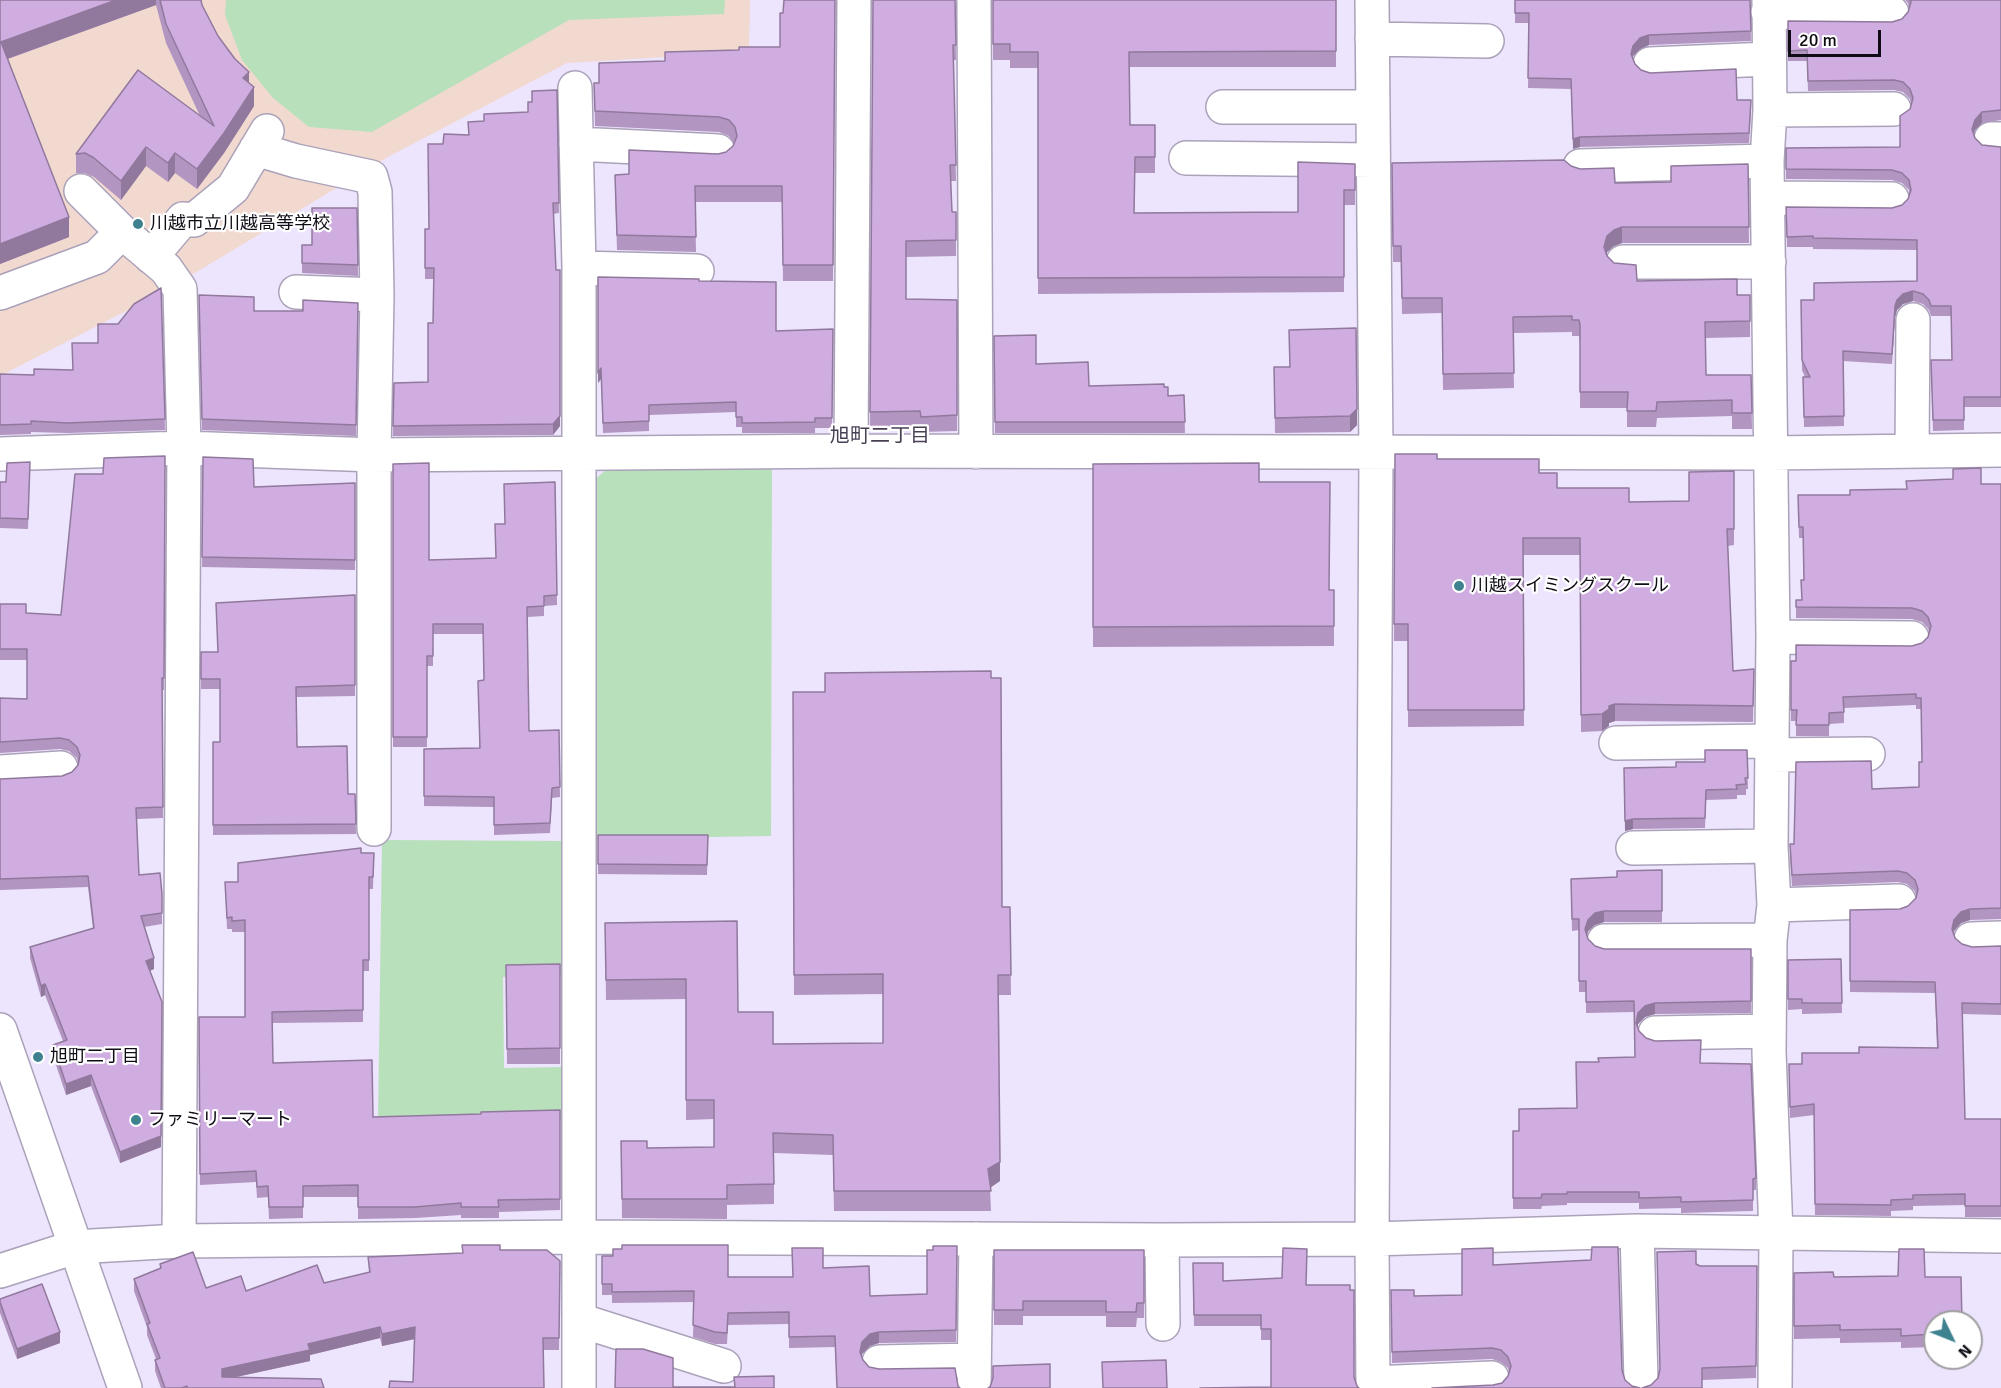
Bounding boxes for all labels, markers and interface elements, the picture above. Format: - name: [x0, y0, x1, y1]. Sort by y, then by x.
- scale bar: [1791, 18, 1884, 56]
- text: 20 m: [1799, 29, 1837, 51]
- place label: 川越市立川越高等学校: [150, 213, 330, 235]
- marker: 川越市立川越高等学校: [131, 217, 145, 231]
- district label: 旭町二丁目: [830, 425, 930, 449]
- place label: 川越スイミングスクール: [1471, 575, 1669, 597]
- marker: 川越スイミングスクール: [1452, 579, 1466, 593]
- place label: 旭町二丁目: [50, 1046, 140, 1068]
- marker: 旭町二丁目: [31, 1050, 45, 1064]
- place label: ファミリーマート: [148, 1109, 292, 1131]
- marker: ファミリーマート: [129, 1113, 143, 1127]
- north arrow: [1923, 1310, 1983, 1370]
- text: N: [1954, 1340, 1976, 1362]

